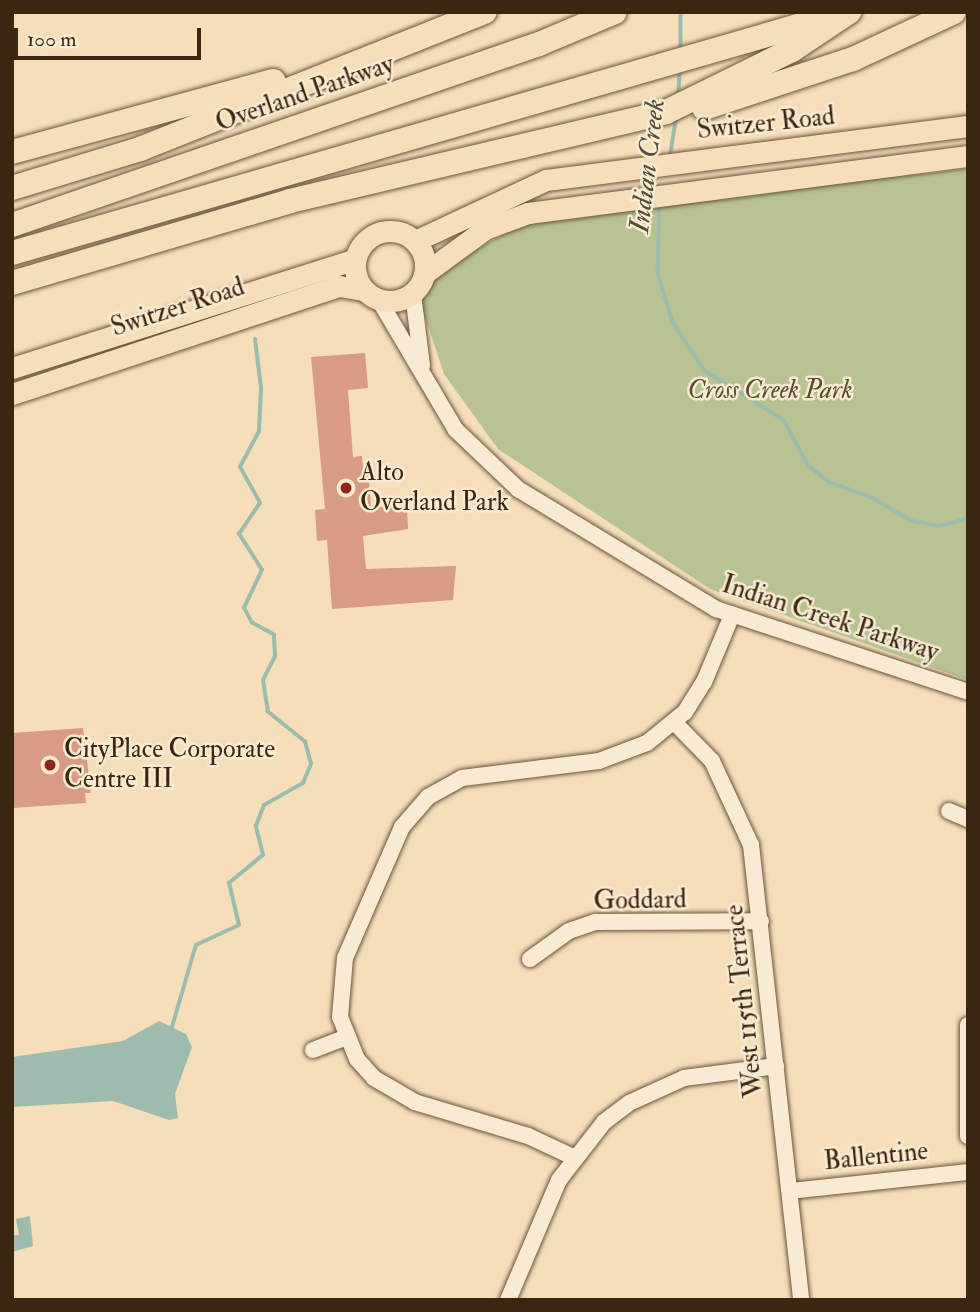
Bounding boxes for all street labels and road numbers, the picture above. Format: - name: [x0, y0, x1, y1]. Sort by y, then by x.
- street label: Overland Parkway: [212, 49, 398, 139]
- street label: Switzer Road: [696, 101, 836, 147]
- street label: Switzer Road: [107, 272, 249, 344]
- street label: Indian Creek Parkway: [718, 569, 942, 669]
- street label: Goddard: [593, 885, 687, 917]
- street label: West 115th Terrace: [719, 903, 771, 1099]
- street label: Ballentine: [822, 1136, 930, 1178]

